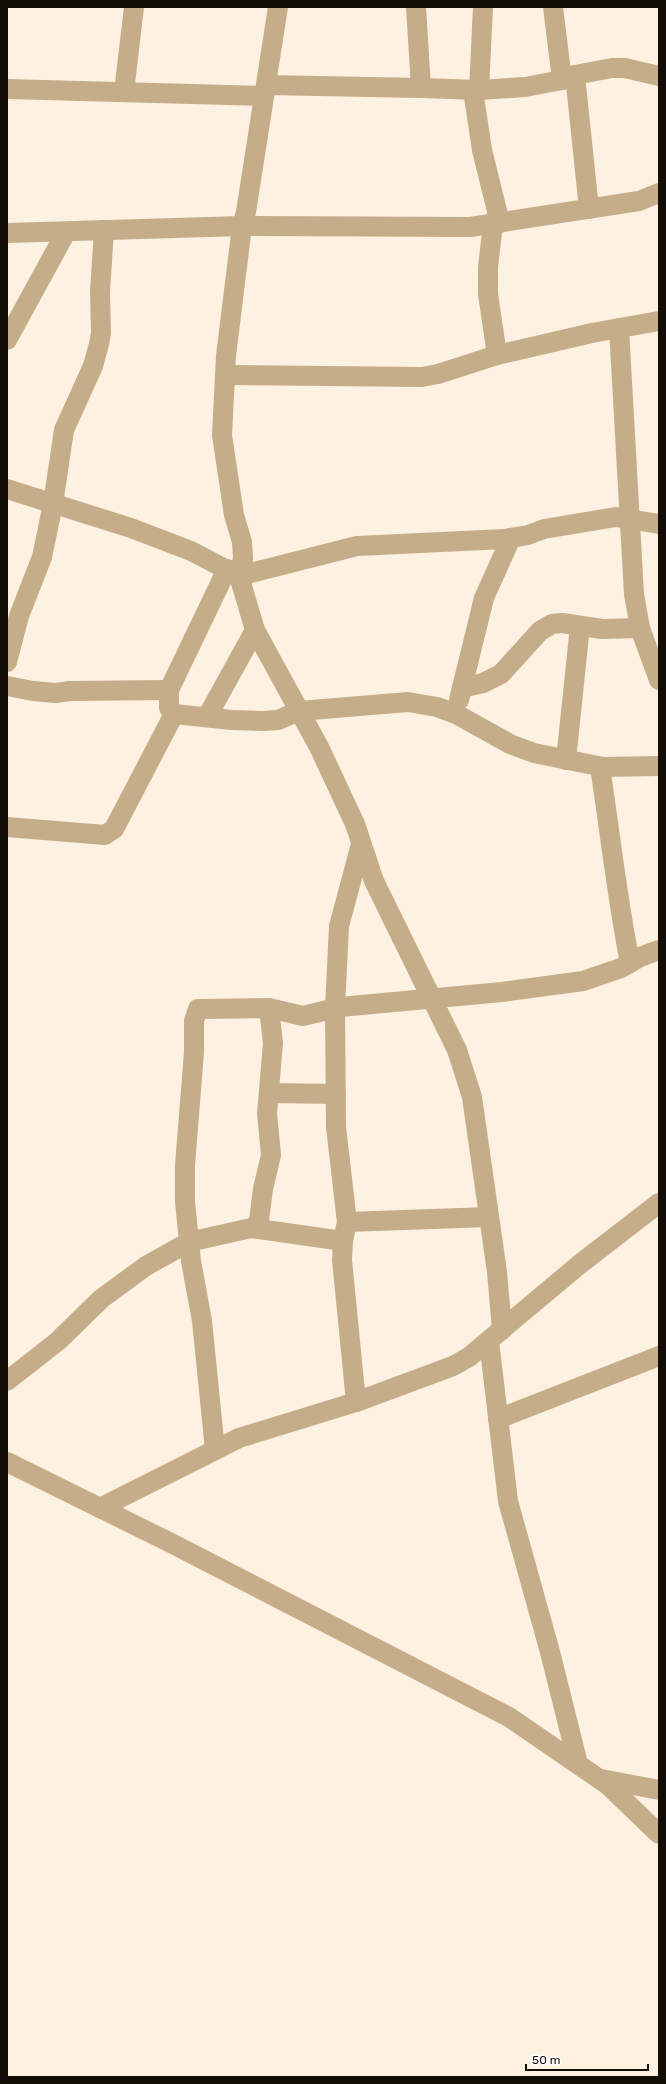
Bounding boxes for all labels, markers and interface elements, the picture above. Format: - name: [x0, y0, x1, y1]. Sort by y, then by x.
- scale bar: [526, 2046, 648, 2072]
- text: 50 m: [532, 2053, 560, 2067]

